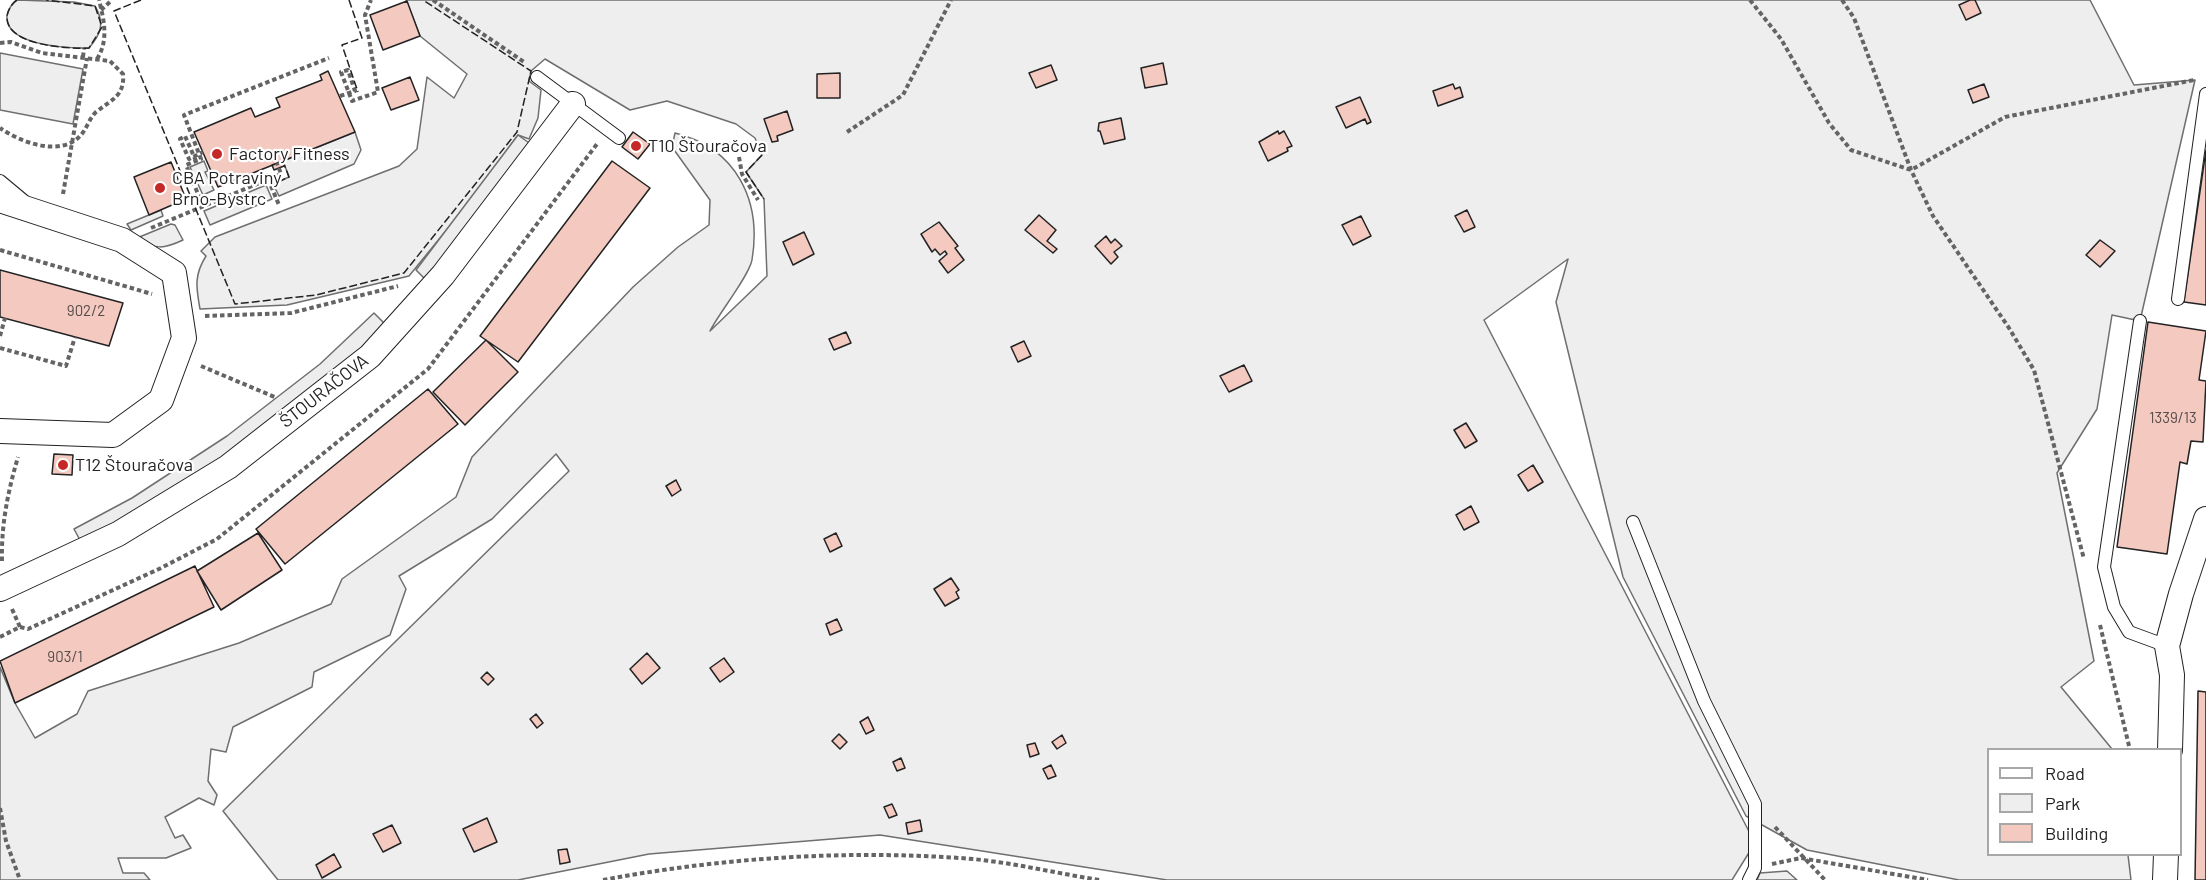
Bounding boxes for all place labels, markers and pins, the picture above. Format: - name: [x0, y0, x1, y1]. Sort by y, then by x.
- place label: T10 Štouračova: [648, 135, 767, 157]
- marker: T10 Štouračova: [629, 139, 643, 153]
- place label: Factory Fitness: [229, 143, 350, 165]
- marker: Factory Fitness: [210, 147, 224, 161]
- place label: CBA Potraviny Brno-Bystrc: [172, 167, 281, 210]
- marker: CBA Potraviny Brno-Bystrc: [153, 181, 167, 195]
- place label: T12 Štouračova: [75, 454, 193, 476]
- marker: T12 Štouračova: [56, 458, 70, 472]

